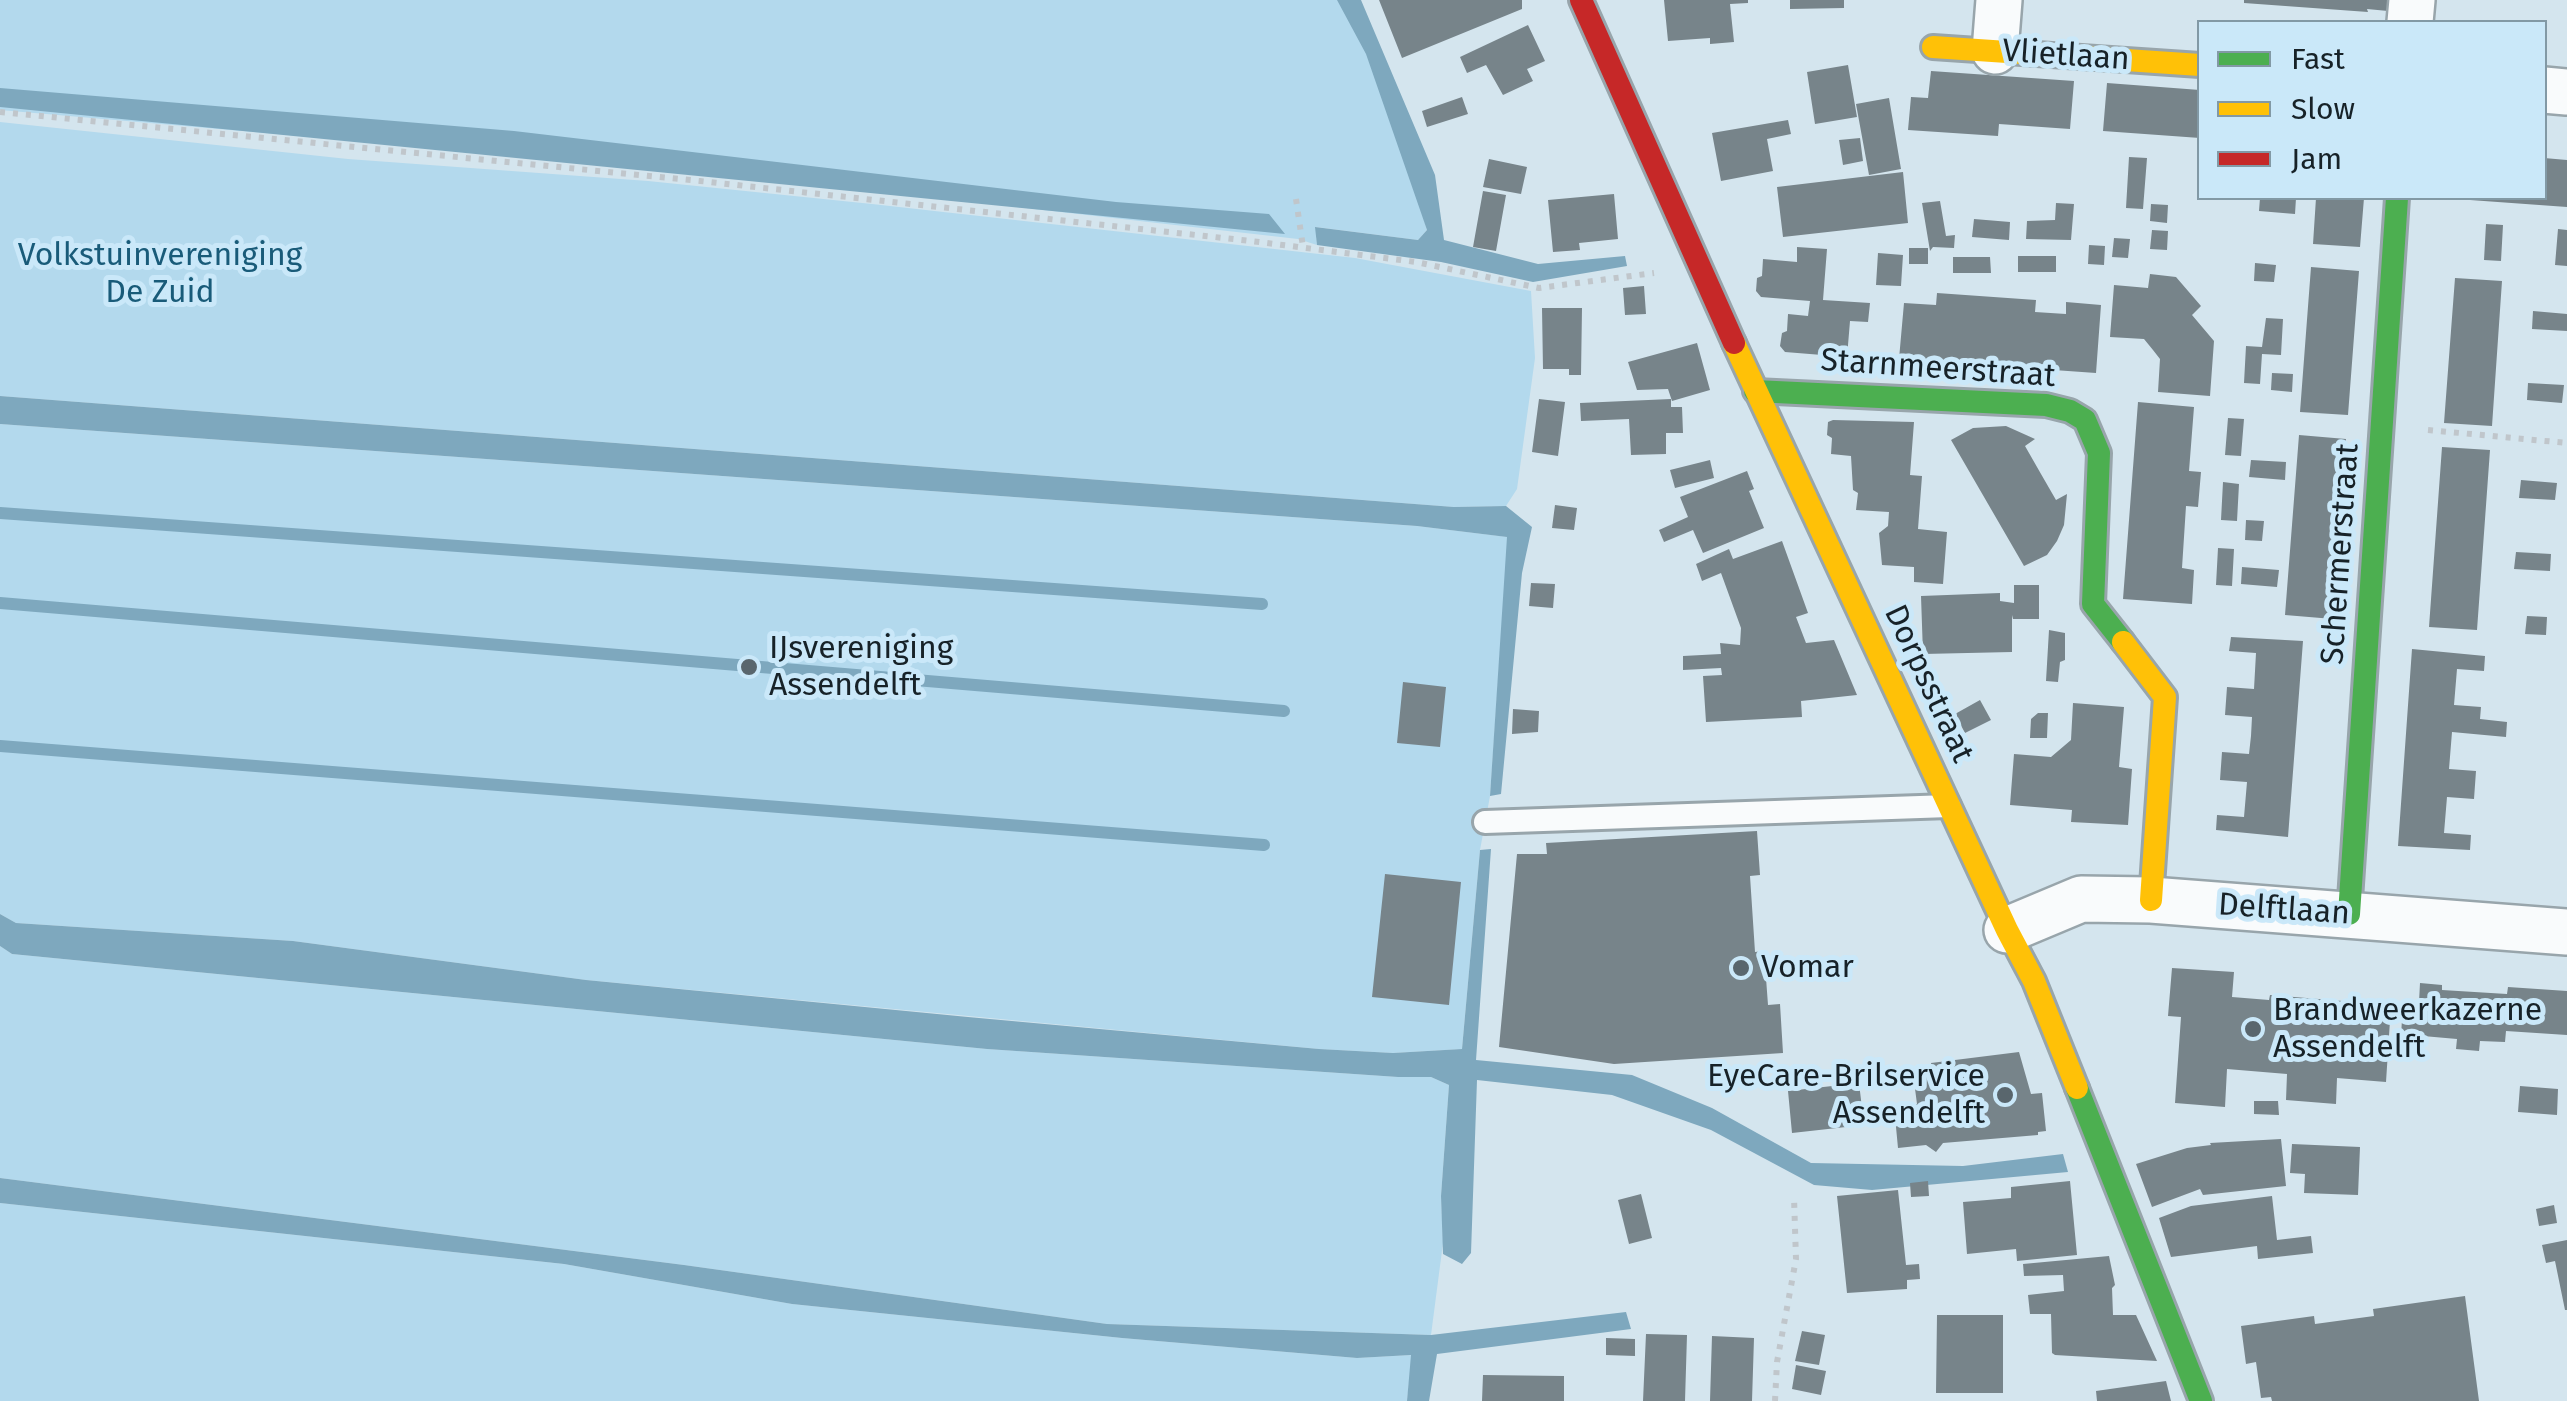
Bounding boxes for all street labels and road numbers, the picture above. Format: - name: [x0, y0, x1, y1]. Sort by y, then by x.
- street label: Vlietlaan: [2001, 32, 2131, 80]
- street label: Starnmeerstraat: [1819, 342, 2057, 396]
- street label: Schermerstraat: [2314, 442, 2368, 666]
- street label: Dorpsstraat: [1875, 599, 1981, 769]
- street label: Delftlaan: [2217, 886, 2351, 934]

